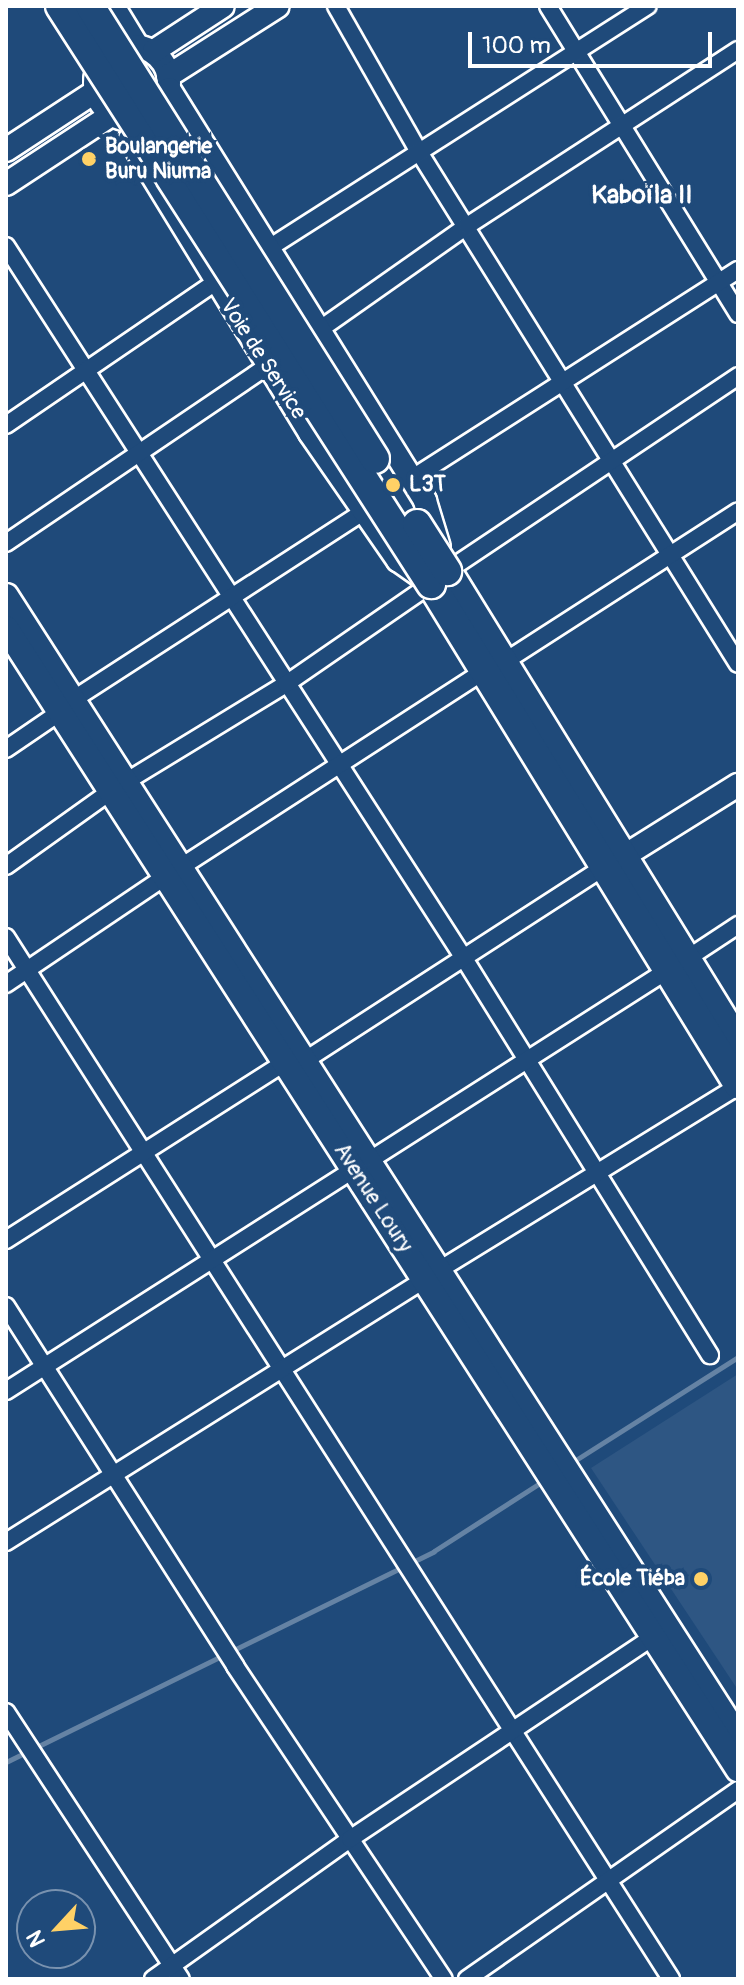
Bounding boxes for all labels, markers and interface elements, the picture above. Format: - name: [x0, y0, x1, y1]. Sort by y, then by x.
- scale bar: [472, 16, 716, 66]
- text: 100 m: [482, 31, 551, 60]
- place label: Boulangerie Buru Niuma: [105, 133, 212, 184]
- marker: Boulangerie Buru Niuma: [80, 150, 98, 168]
- district label: Kaboïla II: [591, 180, 693, 212]
- street label: Voie de Service: [214, 294, 312, 424]
- place label: L3T: [409, 472, 446, 498]
- marker: L3T: [384, 476, 402, 494]
- street label: Avenue Loury: [328, 1138, 418, 1258]
- place label: École Tiéba: [580, 1566, 685, 1592]
- marker: École Tiéba: [692, 1570, 710, 1588]
- north arrow: [16, 1889, 96, 1969]
- text: N: [20, 1926, 52, 1951]

